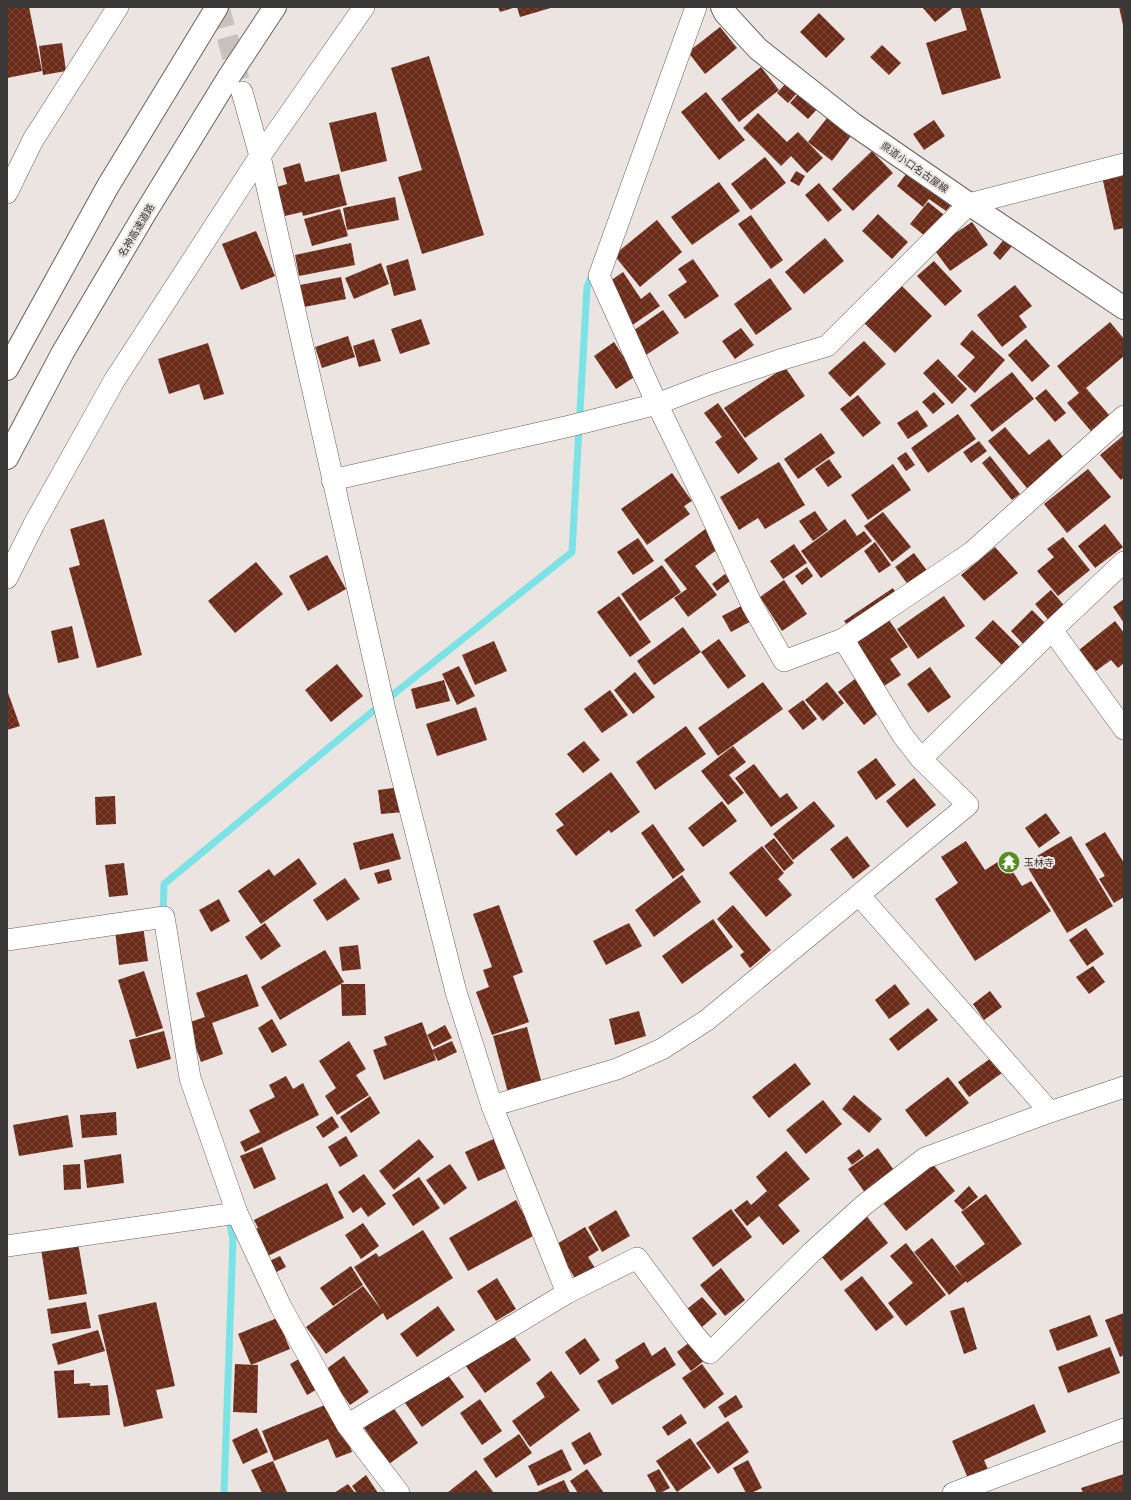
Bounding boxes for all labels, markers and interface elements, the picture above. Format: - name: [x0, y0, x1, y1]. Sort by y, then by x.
- street label: 県道小口名古屋線: [879, 139, 951, 195]
- street label: 名神高速道路: [115, 201, 157, 259]
- temple icon: 玉林寺: [996, 849, 1022, 875]
- place label: 玉林寺: [1024, 856, 1054, 868]

